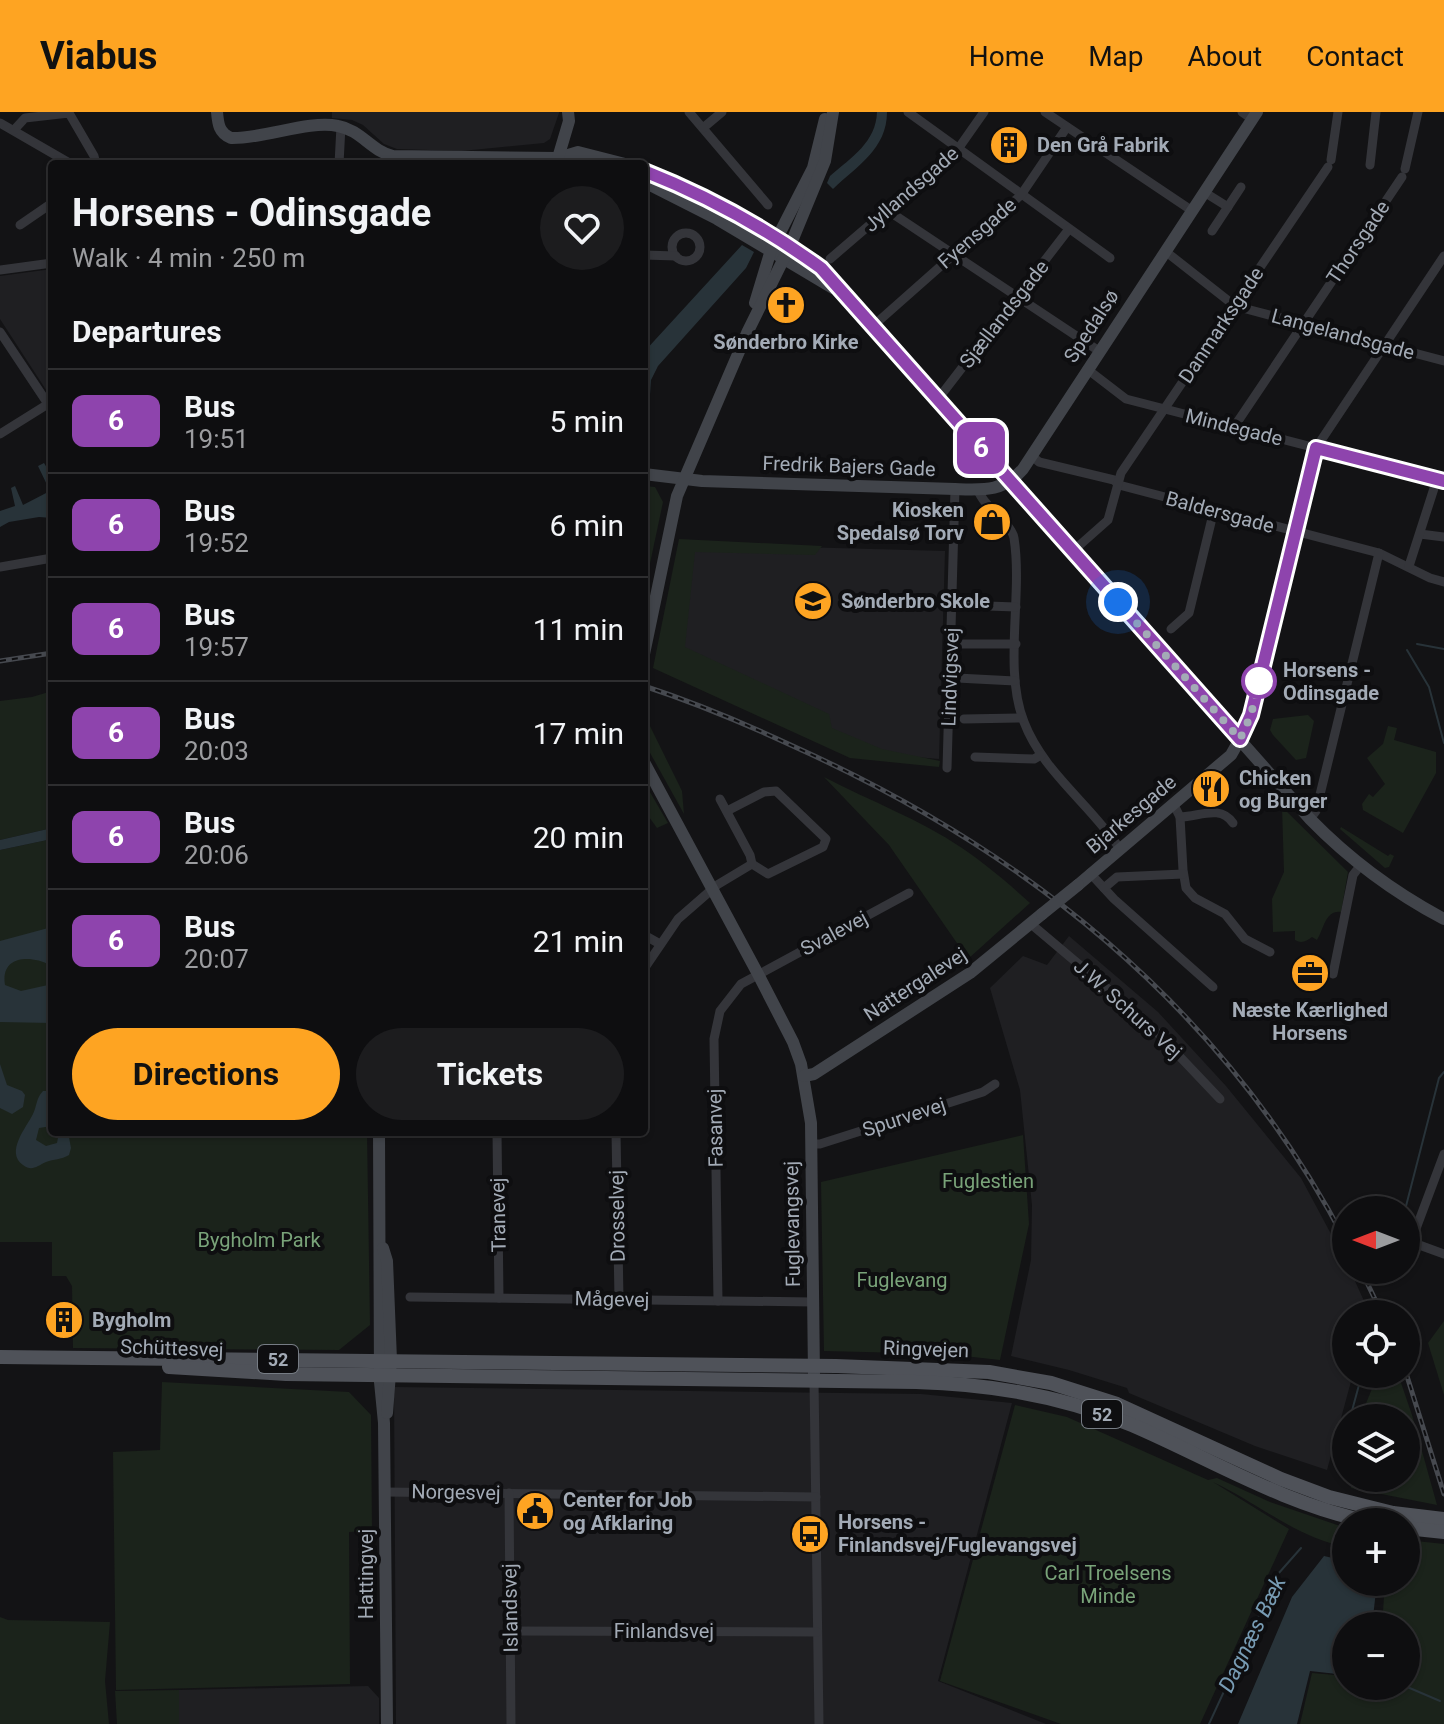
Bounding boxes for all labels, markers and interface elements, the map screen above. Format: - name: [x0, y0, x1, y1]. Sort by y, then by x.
- text: Viabus: [40, 34, 157, 78]
- text: Home: [969, 40, 1044, 73]
- text: Map: [1088, 40, 1144, 73]
- text: About: [1188, 40, 1262, 73]
- text: Contact: [1306, 40, 1404, 73]
- building icon: Den Grå Fabrik: [988, 124, 1030, 166]
- place label: Den Grå Fabrik: [1037, 133, 1170, 157]
- street label: Jyllandsgade: [859, 141, 963, 237]
- button: heart: [540, 186, 624, 270]
- text: Horsens - Odinsgade: [72, 191, 431, 235]
- street label: Fyensgade: [933, 192, 1021, 274]
- street label: Thorsgade: [1321, 196, 1395, 288]
- text: Walk · 4 min · 250 m: [72, 243, 305, 273]
- street label: Sjællandsgade: [954, 255, 1054, 373]
- street label: Danmarksgade: [1173, 262, 1269, 388]
- church icon: Sønderbro Kirke: [765, 284, 807, 326]
- street label: Spedalsø: [1058, 285, 1124, 367]
- street label: Langelandsgade: [1269, 303, 1417, 365]
- text: Departures: [72, 314, 222, 349]
- place label: Sønderbro Kirke: [713, 330, 859, 354]
- text: Bus: [184, 389, 235, 424]
- street label: Mindegade: [1183, 403, 1285, 451]
- text: 6: [108, 404, 124, 437]
- text: 5 min: [550, 404, 624, 439]
- line badge: 6: [955, 422, 1007, 474]
- text: 19:51: [184, 424, 249, 454]
- text: 6: [973, 431, 989, 464]
- street label: Fredrik Bajers Gade: [762, 451, 936, 481]
- street label: Baldersgade: [1163, 486, 1277, 538]
- text: Bus: [184, 493, 235, 528]
- place label: Kiosken Spedalsø Torv: [837, 498, 964, 545]
- shop icon: Kiosken Spedalsø Torv: [971, 501, 1013, 543]
- text: 6: [108, 508, 124, 541]
- text: 6 min: [550, 508, 624, 543]
- text: 19:52: [184, 528, 249, 558]
- school or university icon: Sønderbro Skole: [792, 580, 834, 622]
- your location: [1098, 582, 1138, 622]
- place label: Sønderbro Skole: [841, 589, 990, 613]
- text: Bus: [184, 597, 235, 632]
- text: 6: [108, 612, 124, 645]
- text: 11 min: [533, 612, 624, 647]
- street label: Lindvigsvej: [936, 627, 964, 727]
- text: 19:57: [184, 632, 249, 662]
- place label: Horsens - Odinsgade: [1283, 658, 1379, 705]
- marker: Horsens - Odinsgade: [1242, 664, 1276, 698]
- text: Bus: [184, 701, 235, 736]
- text: 6: [108, 716, 124, 749]
- text: 17 min: [533, 716, 624, 751]
- text: 20:03: [184, 736, 249, 766]
- place label: Chicken og Burger: [1239, 766, 1328, 813]
- restaurant icon: Chicken og Burger: [1190, 768, 1232, 810]
- street label: Bjarkesgade: [1081, 770, 1181, 858]
- text: Bus: [184, 805, 235, 840]
- text: 6: [108, 820, 124, 853]
- text: 20 min: [533, 820, 624, 855]
- text: 20:06: [184, 840, 249, 870]
- street label: Svalevej: [796, 905, 872, 961]
- text: Bus: [184, 909, 235, 944]
- text: 6: [108, 924, 124, 957]
- text: 21 min: [533, 924, 624, 959]
- street label: Nattergalevej: [859, 942, 971, 1026]
- text: 20:07: [184, 944, 249, 974]
- office icon: Næste Kærlighed Horsens: [1289, 952, 1331, 994]
- street label: J.W. Schurs Vej: [1069, 954, 1187, 1064]
- place label: Næste Kærlighed Horsens: [1232, 998, 1388, 1045]
- button: Directions: [72, 1028, 340, 1120]
- button: Tickets: [356, 1028, 624, 1120]
- street label: Fasanvej: [702, 1088, 728, 1168]
- street label: Spurvevej: [859, 1092, 949, 1142]
- street label: Fuglevangsvej: [779, 1161, 805, 1287]
- park label: Fuglestien: [942, 1169, 1034, 1193]
- street label: Drosselvej: [604, 1170, 630, 1262]
- street label: Tranevej: [485, 1177, 511, 1253]
- north arrow: [1332, 1196, 1420, 1284]
- map controls: [1332, 1196, 1420, 1700]
- park label: Bygholm Park: [197, 1228, 321, 1252]
- park label: Fuglevang: [856, 1268, 948, 1292]
- street label: Mågevej: [574, 1286, 650, 1312]
- building icon: Bygholm: [43, 1299, 85, 1341]
- button: locate: [1332, 1300, 1420, 1388]
- place label: Bygholm: [92, 1308, 171, 1332]
- street label: Schüttesvej: [120, 1334, 224, 1362]
- street label: Ringvejen: [883, 1336, 969, 1362]
- road number: 52: [258, 1345, 298, 1373]
- road number: 52: [1082, 1400, 1122, 1428]
- button: layers: [1332, 1404, 1420, 1492]
- street label: Norgesvej: [411, 1479, 501, 1505]
- place label: Center for Job og Afklaring: [563, 1488, 692, 1535]
- public building icon: Center for Job og Afklaring: [514, 1490, 556, 1532]
- button: +: [1332, 1508, 1420, 1596]
- place label: Horsens - Finlandsvej/Fuglevangsvej: [838, 1510, 1077, 1557]
- bus stop icon: Horsens - Finlandsvej/Fuglevangsvej: [789, 1513, 831, 1555]
- street label: Hattingvej: [354, 1529, 378, 1619]
- park label: Carl Troelsens Minde: [1044, 1561, 1172, 1608]
- street label: Islandsvej: [497, 1563, 523, 1653]
- water label: Dagnæs Bæk: [1213, 1571, 1291, 1696]
- button: −: [1332, 1612, 1420, 1700]
- street label: Finlandsvej: [614, 1619, 714, 1643]

